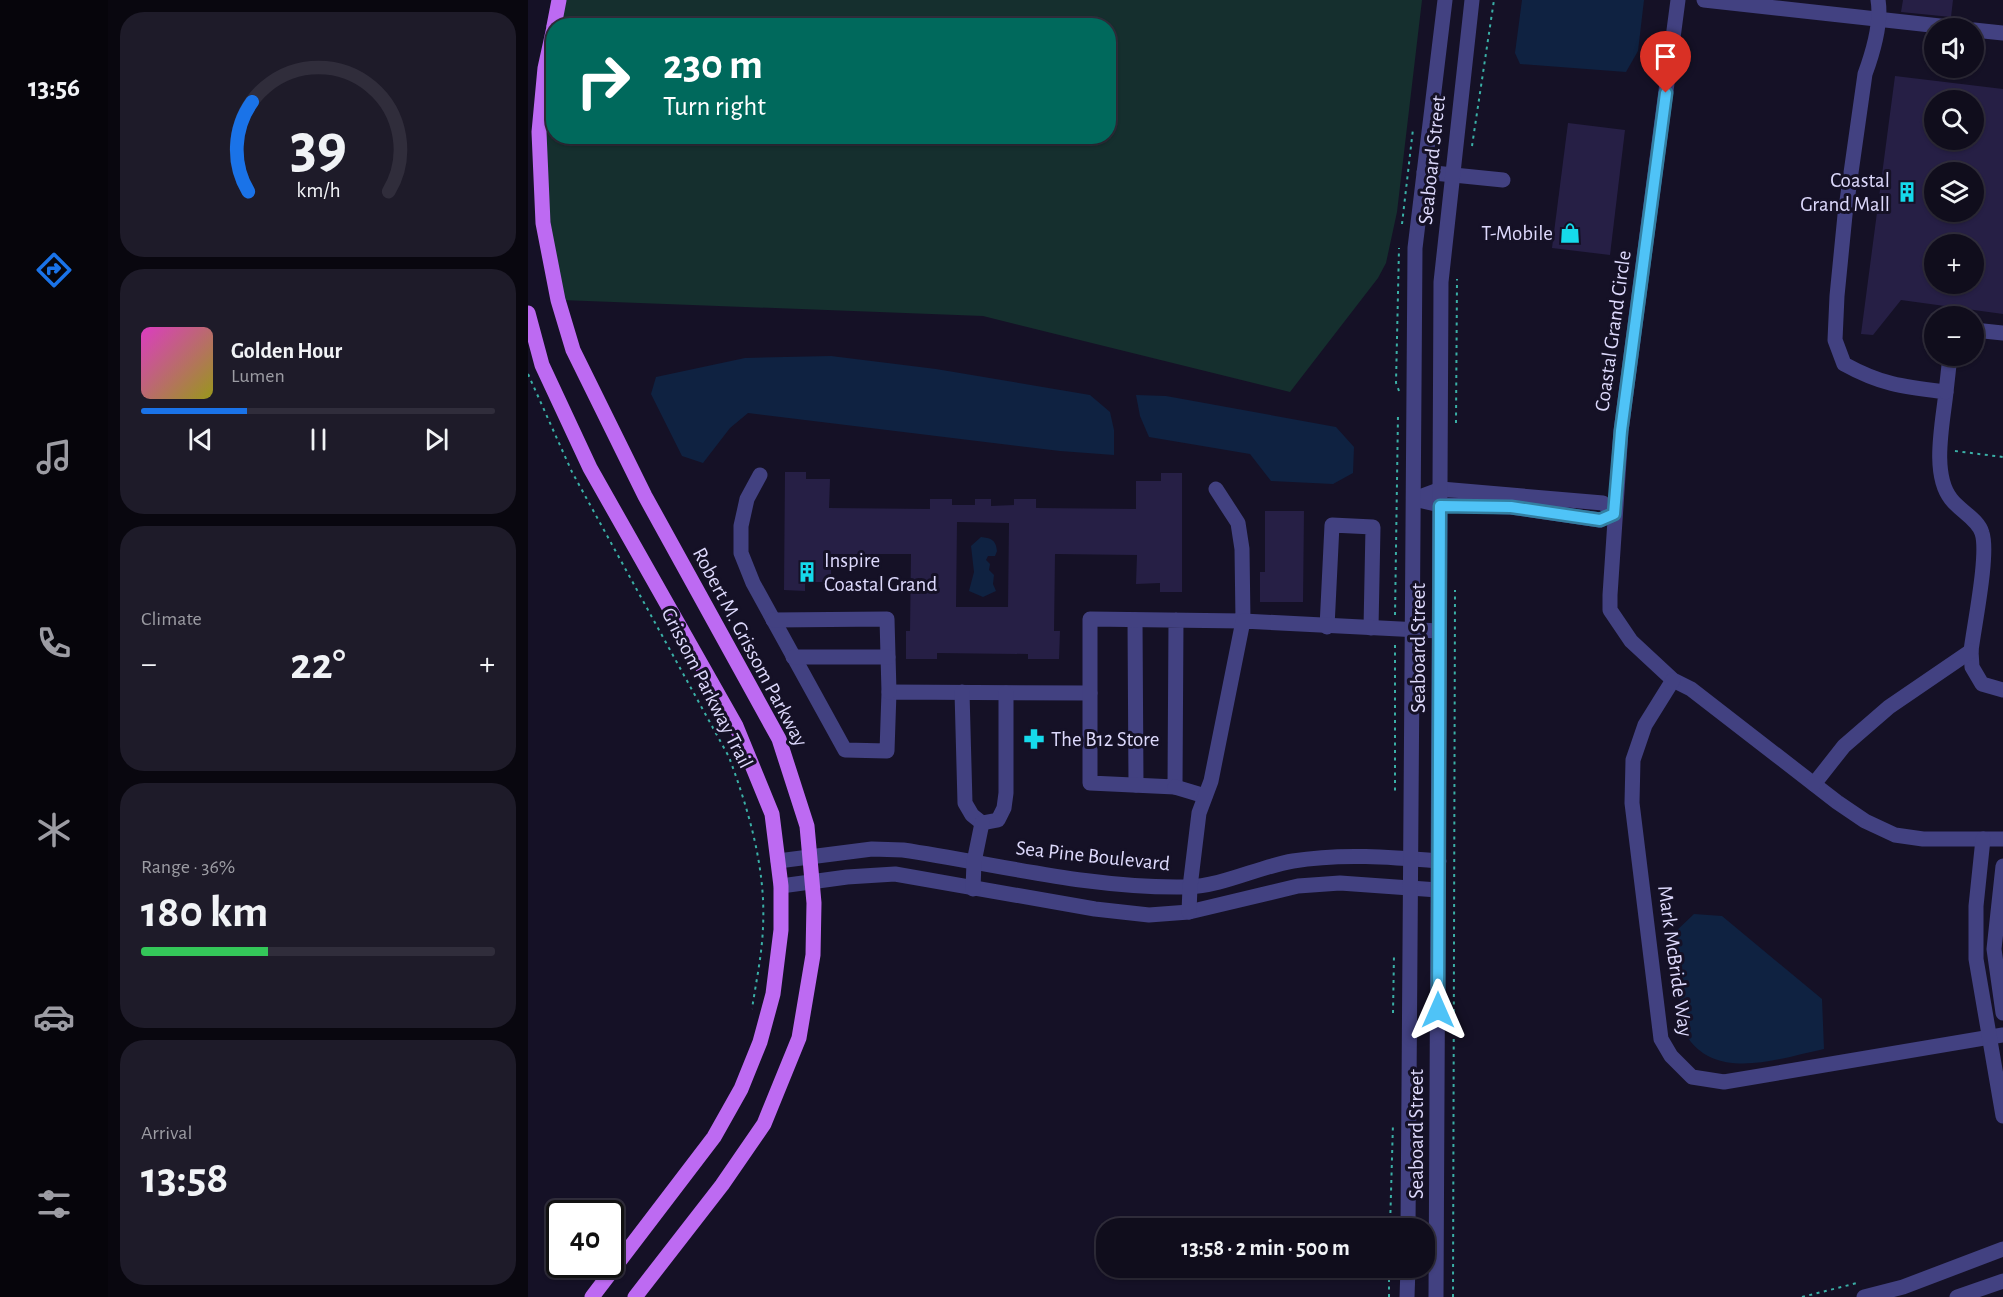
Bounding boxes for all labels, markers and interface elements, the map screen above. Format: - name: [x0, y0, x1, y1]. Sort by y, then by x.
- map controls: [1924, 18, 1984, 366]
- button: sound: [1924, 18, 1984, 78]
- pin: [1640, 31, 1691, 93]
- icon: arrive: [1649, 40, 1682, 73]
- icon: right: [564, 42, 642, 120]
- text: 230 m: [663, 44, 763, 86]
- text: 13:56: [28, 74, 80, 101]
- button: search: [1924, 90, 1984, 150]
- text: Turn right: [663, 93, 766, 120]
- street label: Seaboard Street: [1415, 94, 1449, 226]
- text: 39: [289, 116, 347, 178]
- button: layers: [1924, 162, 1984, 222]
- place label: Coastal Grand Mall: [1800, 170, 1890, 215]
- text: km/h: [296, 180, 340, 201]
- building icon: Coastal Grand Mall: [1895, 180, 1919, 204]
- shop icon: T-Mobile: [1558, 221, 1582, 245]
- place label: T-Mobile: [1481, 223, 1553, 244]
- button: +: [1924, 234, 1984, 294]
- icon: directions: [33, 249, 75, 291]
- street label: Coastal Grand Circle: [1591, 249, 1635, 413]
- button: −: [1924, 306, 1984, 366]
- text: Golden Hour: [231, 340, 342, 362]
- text: Lumen: [231, 366, 285, 386]
- icon: previous: [184, 423, 217, 456]
- icon: pause: [302, 423, 335, 456]
- icon: next: [420, 423, 453, 456]
- icon: music: [33, 436, 75, 478]
- street label: Robert M. Grissom Parkway: [689, 544, 811, 750]
- place label: Inspire Coastal Grand: [824, 550, 937, 595]
- building icon: Inspire Coastal Grand: [795, 560, 819, 584]
- street label: Seaboard Street: [1408, 583, 1429, 713]
- street label: Grissom Parkway Trail: [657, 604, 757, 772]
- text: Climate: [141, 609, 202, 629]
- icon: phone: [33, 622, 75, 664]
- text: 22°: [290, 642, 346, 687]
- text: −: [141, 648, 157, 681]
- text: +: [479, 648, 495, 681]
- pharmacy icon: The B12 Store: [1022, 727, 1046, 751]
- place label: The B12 Store: [1051, 729, 1160, 750]
- icon: climate: [33, 809, 75, 851]
- street label: Sea Pine Boulevard: [1015, 837, 1171, 875]
- text: Range · 36%: [141, 857, 235, 877]
- street label: Mark McBride Way: [1654, 884, 1696, 1038]
- text: 180 km: [141, 890, 268, 935]
- position arrow: [1406, 978, 1470, 1042]
- icon: car: [33, 996, 75, 1038]
- street label: Seaboard Street: [1406, 1069, 1427, 1199]
- text: Arrival: [141, 1123, 192, 1143]
- text: 13:58: [141, 1156, 229, 1201]
- icon: filters: [33, 1183, 75, 1225]
- speed limit sign: 40: [546, 1200, 624, 1278]
- text: 13:58 · 2 min · 500 m: [1181, 1237, 1350, 1259]

